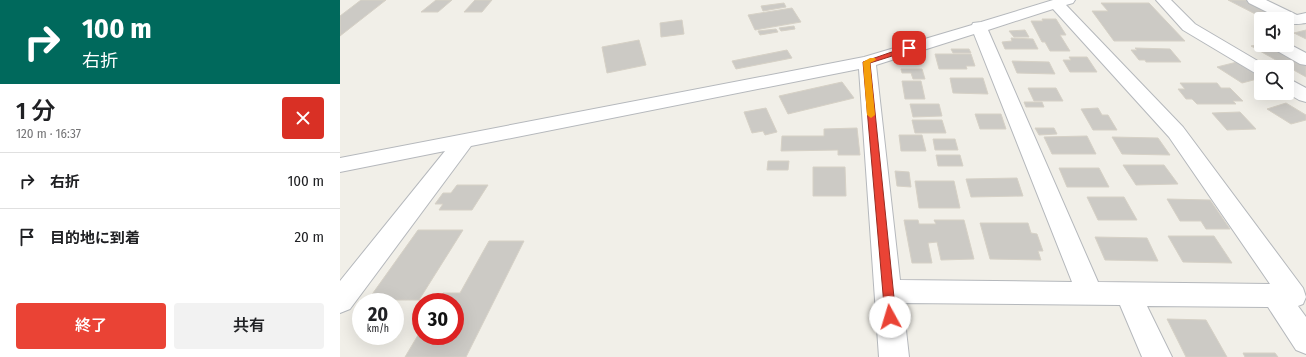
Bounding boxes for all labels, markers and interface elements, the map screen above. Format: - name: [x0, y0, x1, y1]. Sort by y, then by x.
- text: 100 m: [82, 12, 152, 45]
- map controls: [1254, 12, 1294, 100]
- button: sound: [1254, 12, 1294, 52]
- icon: right: [16, 16, 68, 68]
- pin: [892, 31, 926, 65]
- icon: arrive: [898, 37, 920, 59]
- text: 右折: [82, 50, 118, 72]
- button: search: [1254, 60, 1294, 100]
- text: 1 分: [16, 97, 55, 125]
- button: close: [282, 97, 324, 139]
- text: 120 m · 16:37: [16, 126, 81, 141]
- icon: right: [16, 170, 38, 192]
- text: 100 m: [287, 172, 324, 190]
- text: 右折: [50, 173, 80, 191]
- icon: arrive: [16, 226, 38, 248]
- text: 20 m: [295, 228, 324, 246]
- text: 目的地に到着: [50, 229, 140, 247]
- speed limit sign: 30: [412, 293, 464, 345]
- position arrow: [869, 296, 911, 338]
- text: 20: [368, 302, 388, 326]
- button: 終了: [16, 303, 166, 349]
- button: 共有: [174, 303, 324, 349]
- text: km/h: [367, 323, 389, 335]

